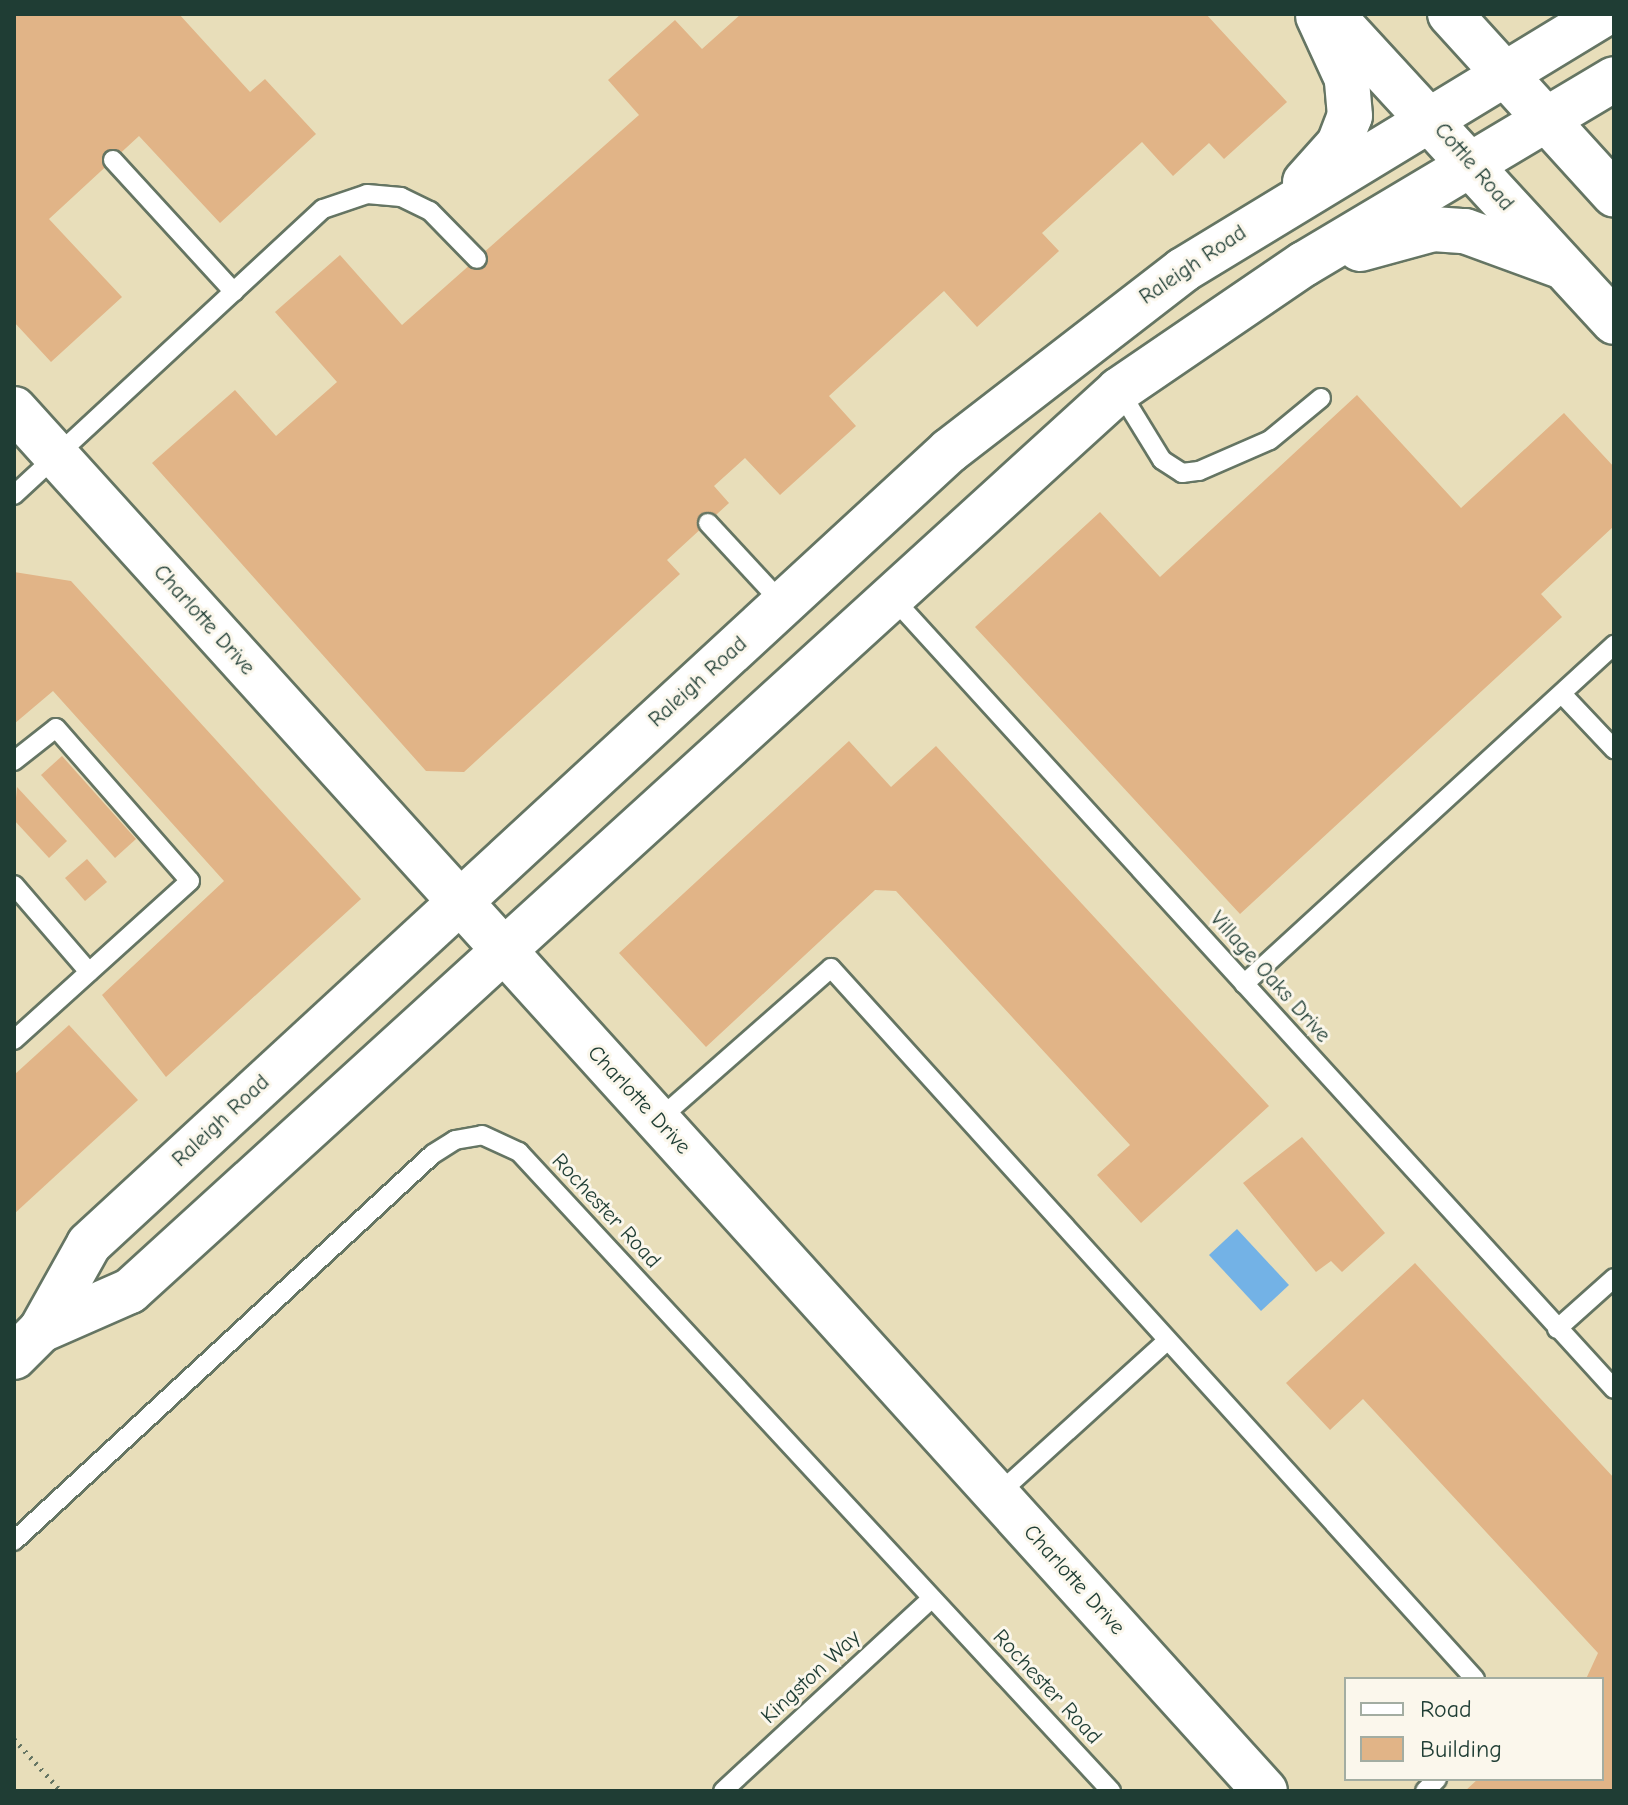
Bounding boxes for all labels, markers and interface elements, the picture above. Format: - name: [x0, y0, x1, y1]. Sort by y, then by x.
- street label: Cottle Road: [1429, 118, 1519, 216]
- street label: Raleigh Road: [1134, 220, 1252, 310]
- street label: Charlotte Drive: [148, 559, 260, 681]
- street label: Raleigh Road: [643, 631, 753, 733]
- street label: Village Oaks Drive: [1204, 906, 1336, 1048]
- street label: Charlotte Drive: [582, 1040, 696, 1160]
- street label: Raleigh Road: [167, 1069, 275, 1173]
- street label: Rochester Road: [546, 1148, 666, 1274]
- street label: Charlotte Drive: [1018, 1519, 1130, 1641]
- street label: Kingston Way: [756, 1624, 866, 1730]
- street label: Rochester Road: [987, 1624, 1107, 1750]
- legend: [1344, 1677, 1604, 1781]
- text: Road: [1420, 1695, 1472, 1723]
- text: Building: [1420, 1735, 1502, 1763]

